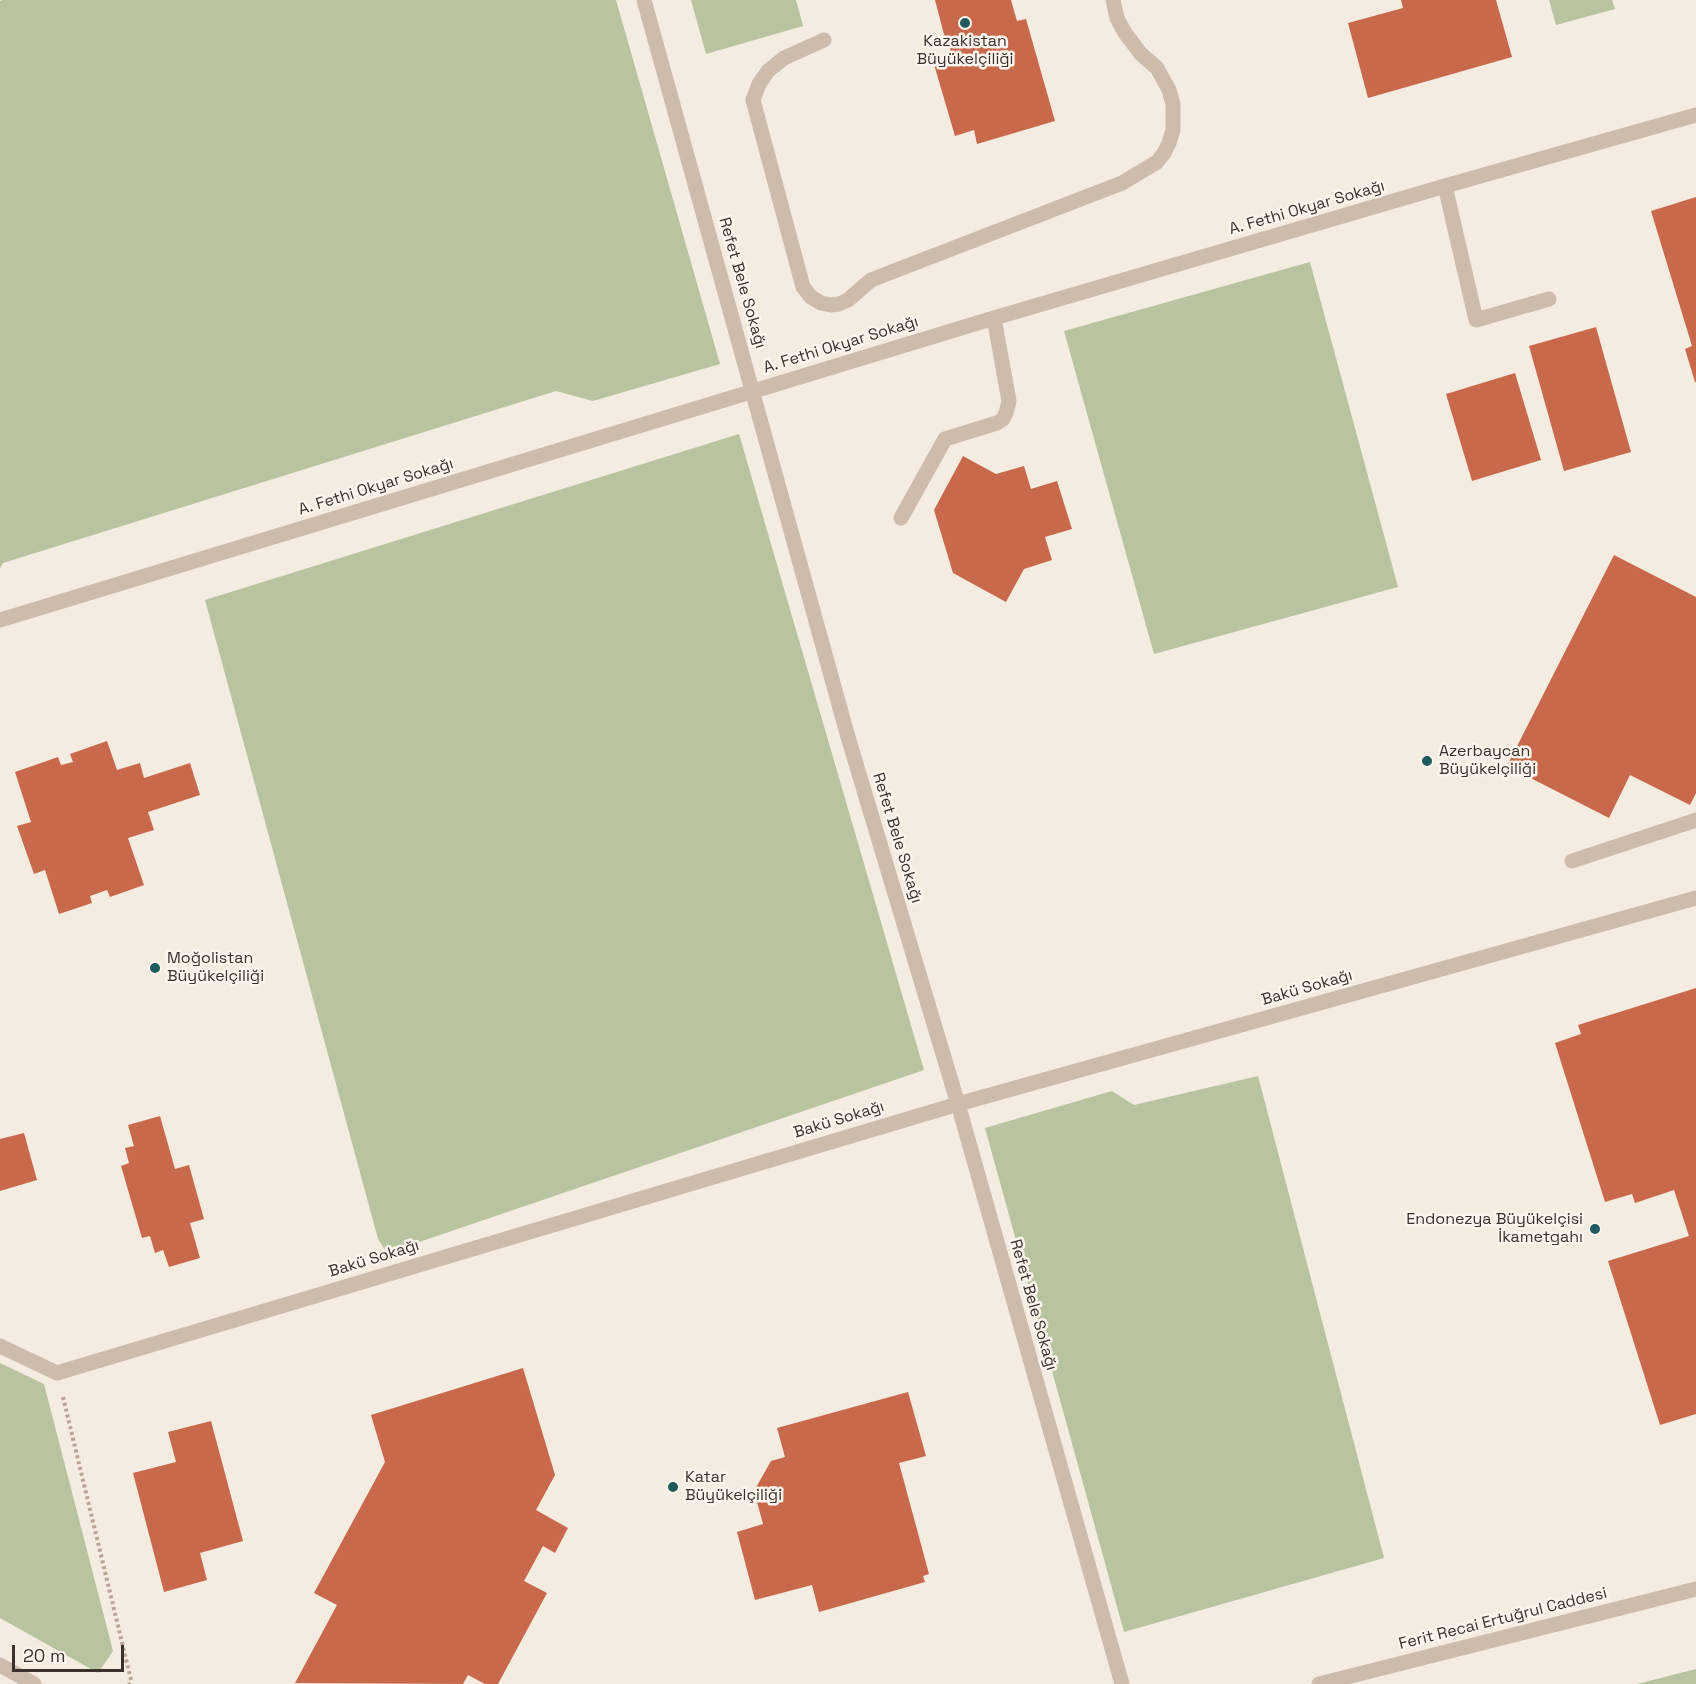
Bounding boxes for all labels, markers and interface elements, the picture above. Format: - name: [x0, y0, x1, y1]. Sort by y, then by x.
- marker: Kazakistan Büyükelçiliği: [958, 16, 972, 30]
- place label: Kazakistan Büyükelçiliği: [916, 32, 1014, 70]
- street label: A. Fethi Okyar Sokağı: [1227, 177, 1387, 239]
- street label: Refet Bele Sokağı: [714, 215, 770, 351]
- street label: A. Fethi Okyar Sokağı: [761, 312, 921, 378]
- street label: A. Fethi Okyar Sokağı: [296, 454, 456, 520]
- place label: Azerbaycan Büyükelçiliği: [1439, 742, 1536, 780]
- marker: Azerbaycan Büyükelçiliği: [1420, 754, 1434, 768]
- street label: Refet Bele Sokağı: [868, 770, 926, 906]
- place label: Moğolistan Büyükelçiliği: [167, 949, 264, 987]
- marker: Moğolistan Büyükelçiliği: [148, 961, 162, 975]
- street label: Bakü Sokağı: [1259, 966, 1355, 1010]
- street label: Bakü Sokağı: [791, 1097, 887, 1143]
- place label: Endonezya Büyükelçisi İkametgahı: [1406, 1210, 1583, 1248]
- marker: Endonezya Büyükelçisi İkametgahı: [1588, 1222, 1602, 1236]
- street label: Bakü Sokağı: [326, 1236, 422, 1282]
- street label: Refet Bele Sokağı: [1005, 1237, 1061, 1373]
- place label: Katar Büyükelçiliği: [685, 1468, 782, 1506]
- marker: Katar Büyükelçiliği: [666, 1480, 680, 1494]
- street label: Ferit Recai Ertuğrul Caddesi: [1397, 1584, 1609, 1654]
- scale bar: [15, 1633, 128, 1671]
- text: 20 m: [23, 1644, 66, 1667]

